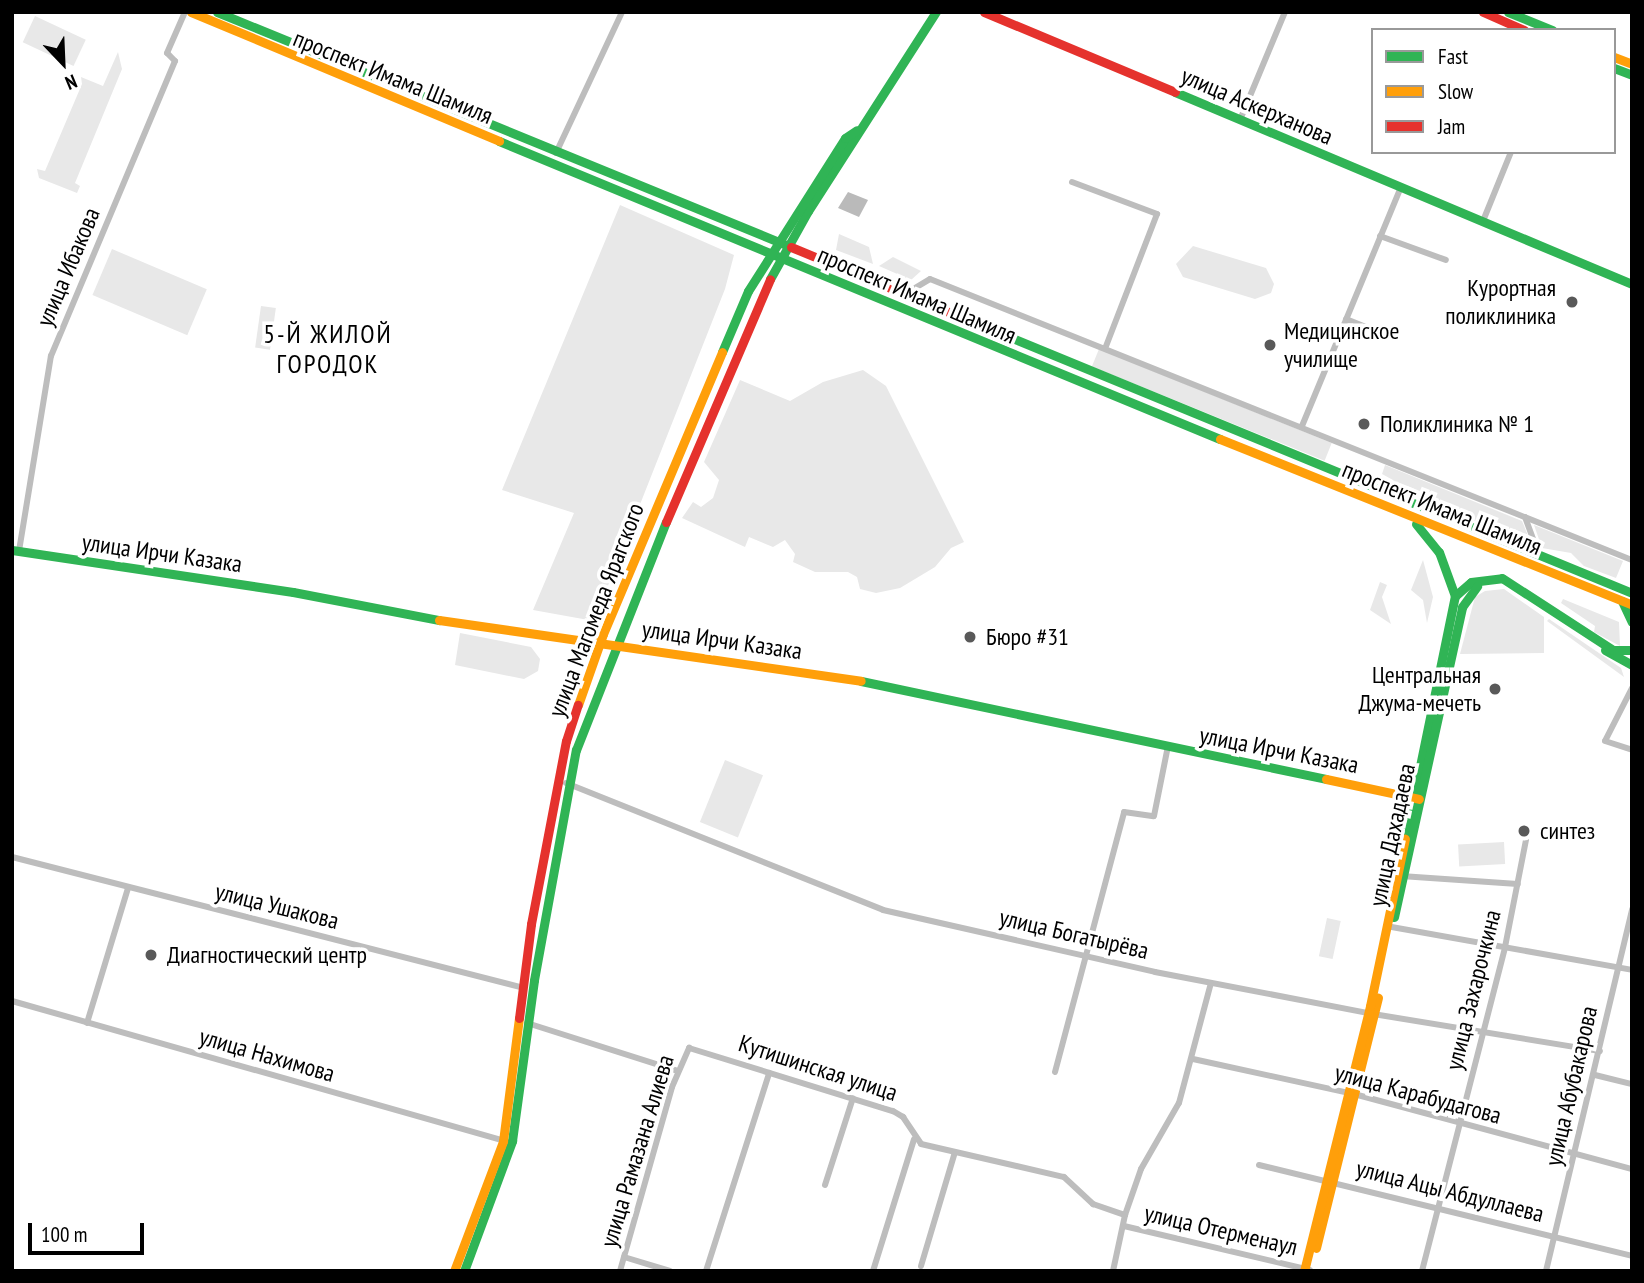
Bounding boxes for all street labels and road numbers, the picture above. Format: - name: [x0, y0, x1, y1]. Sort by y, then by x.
- street label: проспект Имама Шамиля: [289, 24, 497, 130]
- street label: улица Аскерханова: [1177, 61, 1337, 151]
- street label: улица Ибакова: [30, 203, 106, 331]
- street label: проспект Имама Шамиля: [813, 240, 1021, 350]
- street label: проспект Имама Шамиля: [1338, 455, 1546, 561]
- street label: улица Магомеда Ярагского: [542, 499, 650, 721]
- street label: улица Ирчи Казака: [80, 528, 244, 578]
- street label: улица Ирчи Казака: [640, 615, 804, 665]
- street label: улица Ирчи Казака: [1197, 720, 1361, 780]
- street label: улица Дахадаева: [1363, 761, 1421, 909]
- street label: улица Ушакова: [212, 877, 342, 935]
- street label: улица Богатырёва: [997, 903, 1151, 965]
- street label: улица Захарочкина: [1439, 907, 1507, 1073]
- street label: улица Абубакарова: [1539, 1003, 1603, 1169]
- street label: улица Нахимова: [196, 1022, 338, 1088]
- street label: Кутишинская улица: [735, 1029, 901, 1107]
- street label: улица Рамазана Алиева: [594, 1051, 680, 1251]
- street label: улица Карабудагова: [1332, 1058, 1504, 1130]
- street label: улица Ацы Абдуллаева: [1353, 1154, 1547, 1228]
- street label: улица Отерменаул: [1142, 1198, 1300, 1262]

